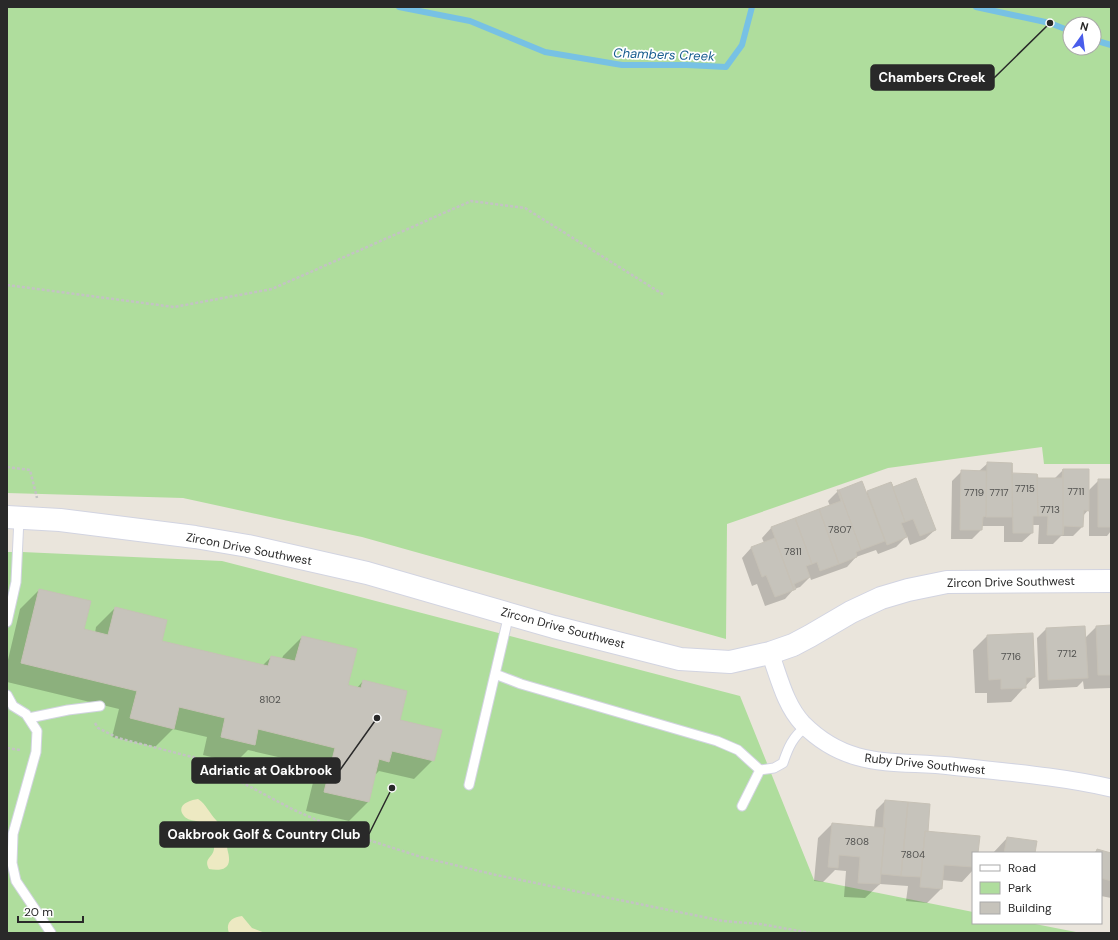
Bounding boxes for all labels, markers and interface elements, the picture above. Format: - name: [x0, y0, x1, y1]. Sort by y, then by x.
- north arrow: [1062, 16, 1102, 56]
- text: N: [1079, 19, 1090, 34]
- water label: Chambers Creek: [613, 44, 715, 65]
- callout: Chambers Creek: [871, 65, 994, 90]
- text: Chambers Creek: [878, 69, 986, 86]
- house number: 7715: [1015, 482, 1035, 495]
- house number: 7711: [1068, 485, 1084, 498]
- house number: 7719: [964, 486, 984, 499]
- house number: 7717: [989, 486, 1009, 499]
- house number: 7713: [1040, 503, 1060, 516]
- house number: 7807: [828, 523, 852, 536]
- street label: Zircon Drive Southwest: [185, 529, 314, 569]
- house number: 7811: [784, 545, 802, 558]
- street label: Zircon Drive Southwest: [947, 573, 1075, 591]
- street label: Zircon Drive Southwest: [499, 604, 627, 652]
- house number: 7712: [1057, 647, 1077, 660]
- house number: 7716: [1001, 650, 1021, 663]
- house number: 8102: [259, 693, 281, 706]
- street label: Ruby Drive Southwest: [864, 750, 986, 778]
- callout: Adriatic at Oakbrook: [192, 758, 340, 783]
- text: Adriatic at Oakbrook: [200, 762, 333, 779]
- callout: Oakbrook Golf & Country Club: [160, 822, 369, 847]
- text: Oakbrook Golf & Country Club: [167, 826, 361, 843]
- house number: 7808: [845, 835, 869, 848]
- house number: 7804: [901, 848, 925, 861]
- legend: [972, 852, 1102, 924]
- text: Road: [1008, 860, 1036, 876]
- text: Park: [1008, 880, 1032, 896]
- scale bar: [18, 898, 83, 924]
- text: Building: [1008, 900, 1052, 916]
- text: 20 m: [24, 904, 53, 920]

